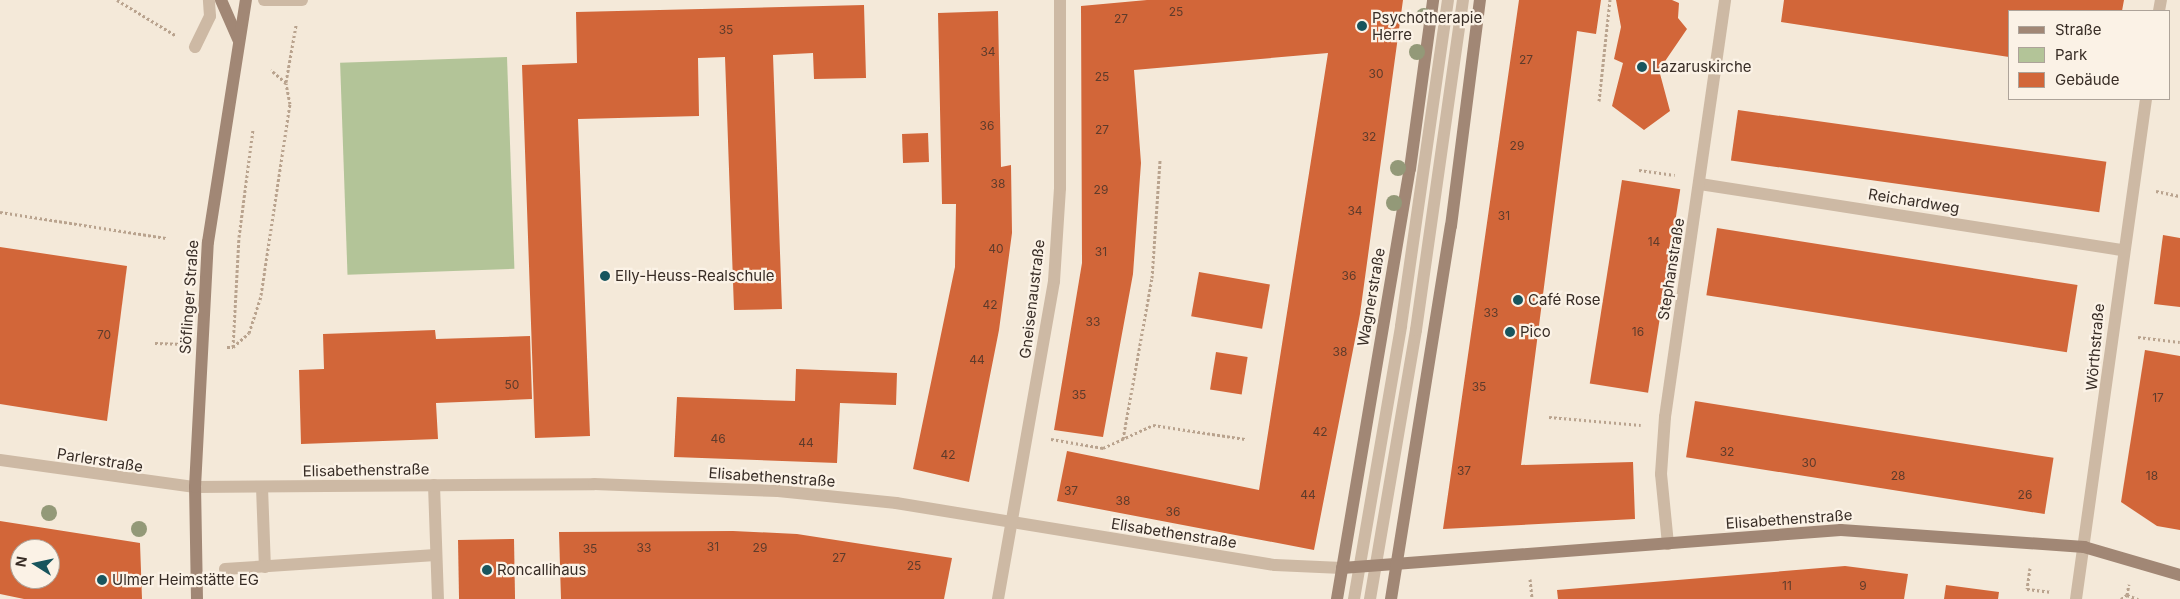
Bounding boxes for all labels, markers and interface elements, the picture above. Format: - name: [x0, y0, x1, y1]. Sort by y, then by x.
- house number: 25: [1169, 5, 1183, 19]
- place label: Psychotherapie Herre: [1372, 8, 1482, 43]
- legend: [2008, 10, 2170, 100]
- house number: 27: [1114, 12, 1128, 26]
- marker: Psychotherapie Herre: [1356, 20, 1368, 32]
- text: Straße: [2055, 20, 2102, 39]
- house number: 35: [719, 23, 733, 37]
- house number: 34: [980, 45, 996, 59]
- text: Park: [2055, 45, 2087, 64]
- house number: 27: [1519, 53, 1533, 67]
- place label: Lazaruskirche: [1652, 58, 1751, 76]
- marker: Lazaruskirche: [1636, 61, 1648, 73]
- house number: 30: [1369, 67, 1383, 81]
- house number: 25: [1095, 70, 1109, 84]
- text: Gebäude: [2055, 70, 2120, 89]
- house number: 36: [980, 119, 994, 133]
- house number: 27: [1095, 123, 1109, 137]
- house number: 32: [1362, 130, 1376, 144]
- house number: 29: [1510, 139, 1524, 153]
- house number: 38: [991, 177, 1005, 191]
- house number: 29: [1094, 183, 1108, 197]
- street label: Reichardweg: [1867, 185, 1961, 217]
- house number: 34: [1347, 204, 1363, 218]
- house number: 31: [1498, 209, 1510, 223]
- street label: Stephanstraße: [1654, 217, 1688, 321]
- house number: 14: [1648, 235, 1660, 249]
- street label: Gneisenaustraße: [1016, 238, 1048, 360]
- street label: Söflinger Straße: [176, 239, 202, 355]
- house number: 40: [988, 242, 1004, 256]
- house number: 31: [1095, 245, 1107, 259]
- street label: Wagnerstraße: [1353, 246, 1389, 348]
- place label: Elly-Heuss-Realschule: [615, 267, 775, 285]
- house number: 36: [1342, 269, 1356, 283]
- marker: Elly-Heuss-Realschule: [599, 270, 611, 282]
- place label: Café Rose: [1528, 291, 1601, 309]
- marker: Café Rose: [1512, 294, 1524, 306]
- house number: 42: [982, 298, 998, 312]
- street label: Wörthstraße: [2082, 303, 2108, 391]
- house number: 33: [1484, 306, 1498, 320]
- house number: 33: [1086, 315, 1100, 329]
- place label: Pico: [1520, 323, 1551, 341]
- house number: 16: [1632, 325, 1644, 339]
- marker: Pico: [1504, 326, 1516, 338]
- house number: 70: [97, 328, 111, 342]
- house number: 38: [1333, 345, 1347, 359]
- house number: 44: [969, 353, 985, 367]
- house number: 50: [505, 378, 519, 392]
- house number: 35: [1472, 380, 1486, 394]
- house number: 35: [1072, 388, 1086, 402]
- house number: 17: [2152, 391, 2164, 405]
- house number: 42: [1312, 425, 1328, 439]
- house number: 46: [710, 432, 726, 446]
- house number: 44: [798, 436, 814, 450]
- street label: Parlerstraße: [56, 444, 144, 476]
- house number: 32: [1720, 445, 1734, 459]
- house number: 42: [940, 448, 956, 462]
- house number: 30: [1802, 456, 1816, 470]
- street label: Elisabethenstraße: [302, 460, 430, 480]
- street label: Elisabethenstraße: [708, 464, 836, 490]
- house number: 37: [1457, 464, 1471, 478]
- house number: 28: [1891, 469, 1905, 483]
- house number: 18: [2146, 469, 2158, 483]
- house number: 37: [1064, 484, 1078, 498]
- house number: 44: [1300, 488, 1316, 502]
- house number: 26: [2018, 488, 2032, 502]
- house number: 38: [1116, 494, 1130, 508]
- house number: 36: [1166, 505, 1180, 519]
- street label: Elisabethenstraße: [1725, 506, 1853, 532]
- street label: Elisabethenstraße: [1110, 514, 1238, 552]
- north arrow: [10, 539, 60, 589]
- house number: 31: [707, 540, 719, 554]
- house number: 33: [637, 541, 651, 555]
- house number: 29: [753, 541, 767, 555]
- house number: 35: [583, 542, 597, 556]
- house number: 27: [832, 551, 846, 565]
- text: N: [11, 555, 30, 568]
- house number: 25: [907, 559, 921, 573]
- place label: Roncallihaus: [497, 561, 586, 579]
- marker: Roncallihaus: [481, 564, 493, 576]
- place label: Ulmer Heimstätte EG: [112, 571, 259, 589]
- marker: Ulmer Heimstätte EG: [96, 574, 108, 586]
- house number: 11: [1782, 579, 1792, 593]
- house number: 9: [1859, 579, 1867, 593]

